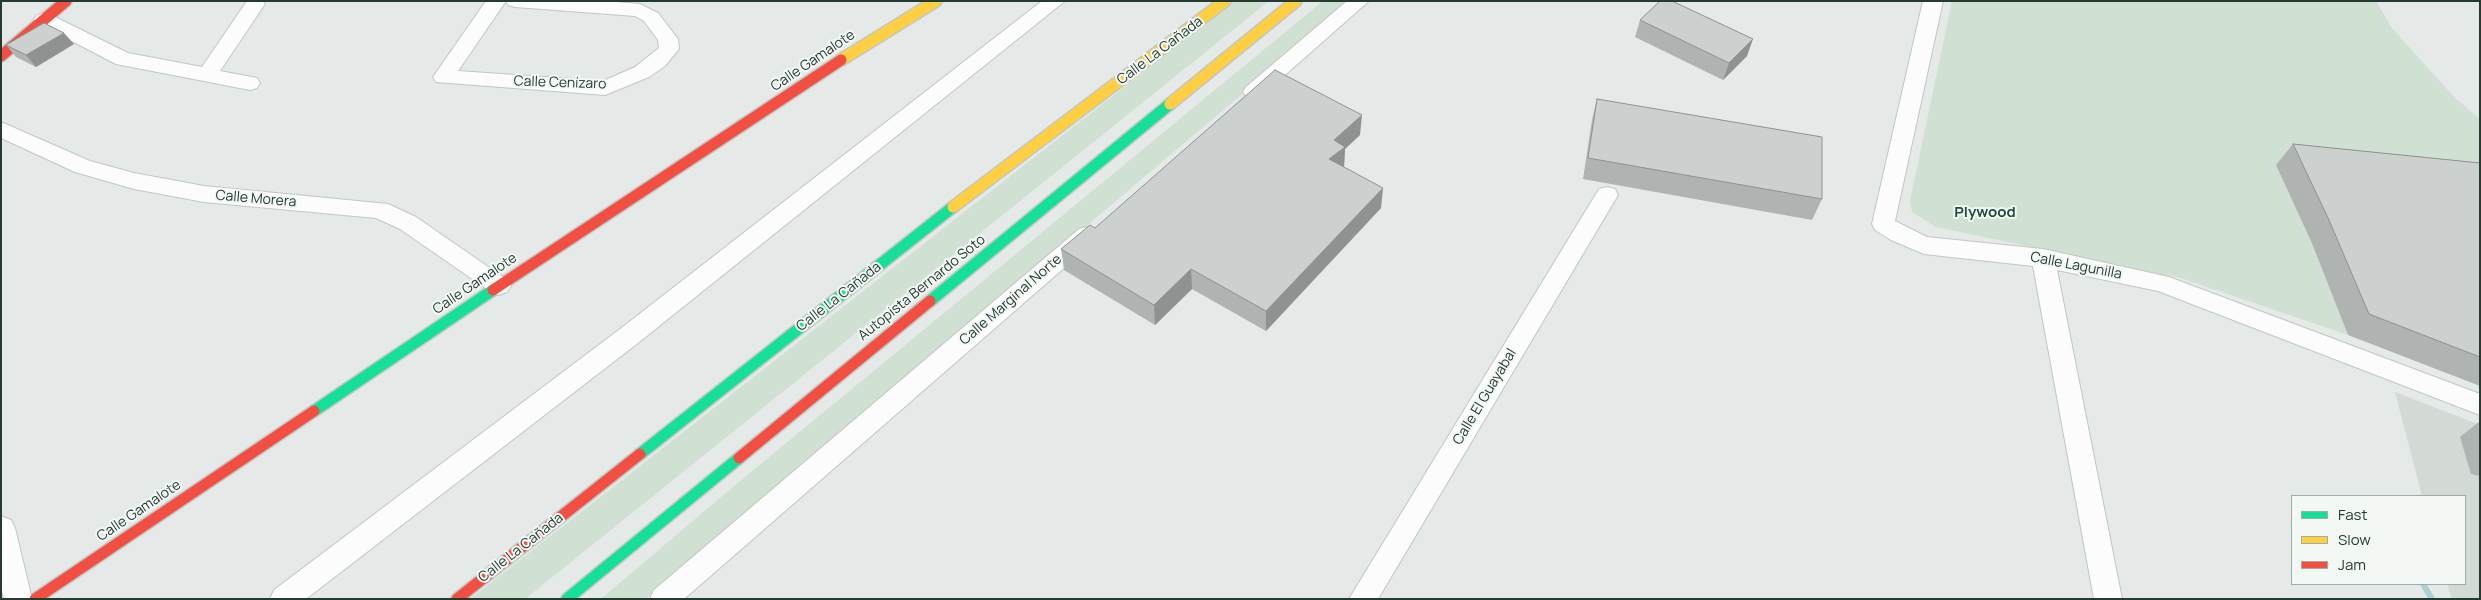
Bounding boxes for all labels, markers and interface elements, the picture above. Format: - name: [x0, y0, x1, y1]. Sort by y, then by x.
- street label: Calle La Cañada: [1114, 13, 1206, 89]
- street label: Calle Gamalote: [768, 27, 858, 95]
- street label: Calle Cenízaro: [513, 73, 607, 93]
- street label: Calle Morera: [215, 187, 297, 211]
- district label: Plywood: [1954, 204, 2016, 222]
- street label: Autopista Bernardo Soto: [855, 232, 989, 344]
- street label: Calle Lagunilla: [2029, 249, 2123, 283]
- street label: Calle Gamalote: [430, 250, 520, 318]
- street label: Calle Marginal Norte: [957, 251, 1065, 349]
- street label: Calle La Cañada: [793, 259, 885, 335]
- street label: Calle El Guayabal: [1450, 346, 1520, 448]
- street label: Calle Gamalote: [94, 477, 184, 545]
- legend: [2291, 495, 2466, 585]
- text: Fast: [2338, 504, 2367, 525]
- street label: Calle La Cañada: [475, 510, 567, 586]
- text: Slow: [2338, 529, 2371, 550]
- text: Jam: [2338, 554, 2366, 575]

